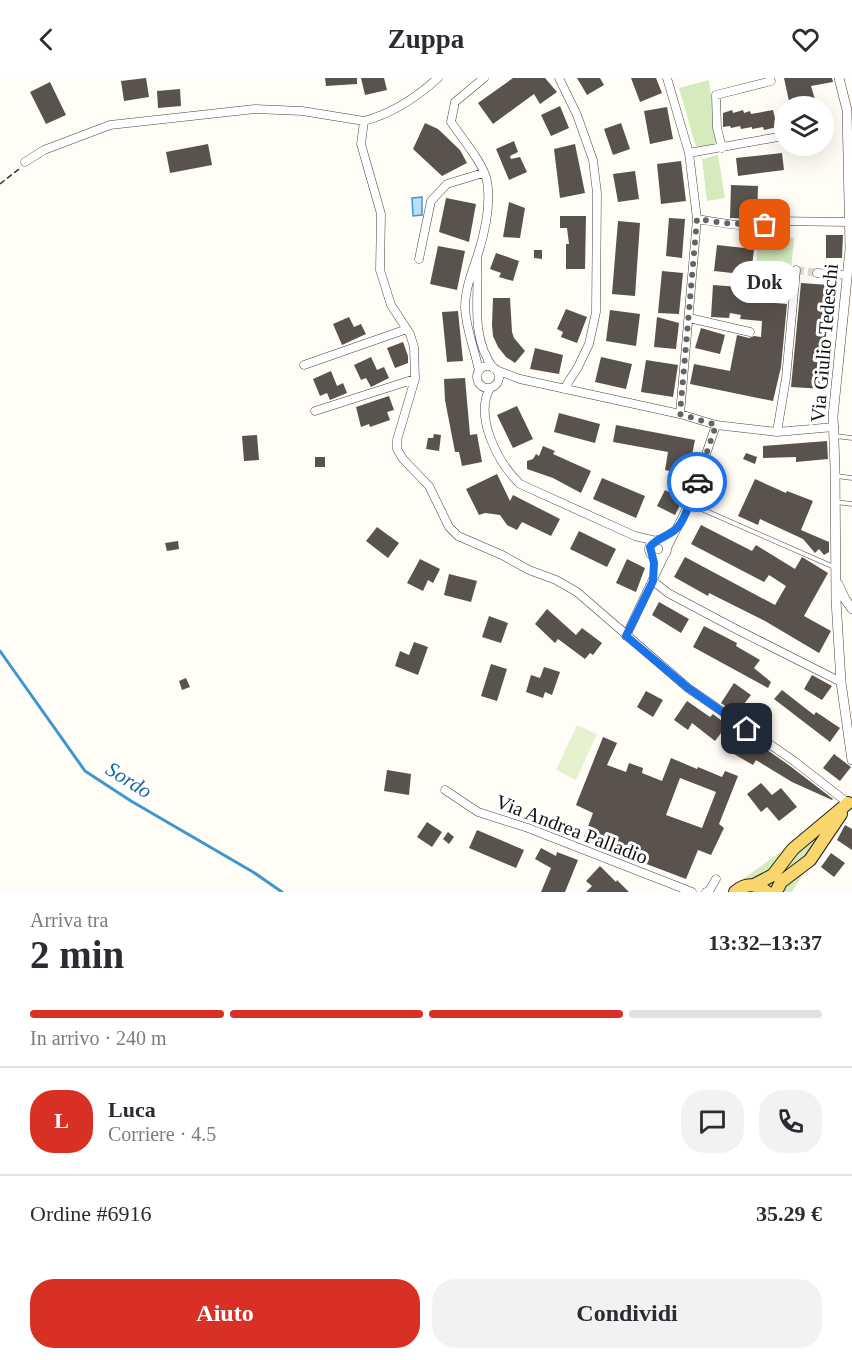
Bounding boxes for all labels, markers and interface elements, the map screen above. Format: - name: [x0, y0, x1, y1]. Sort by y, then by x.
- icon: back: [30, 23, 63, 56]
- icon: heart: [789, 23, 822, 56]
- text: Zuppa: [388, 24, 464, 54]
- map controls: [774, 96, 834, 156]
- button: layers: [774, 96, 834, 156]
- pin: [739, 199, 790, 250]
- icon: bag: [748, 208, 781, 241]
- callout: Dok: [730, 261, 800, 303]
- street label: Via Giulio Tedeschi: [806, 262, 842, 423]
- text: Dok: [747, 271, 782, 293]
- courier: [667, 452, 727, 512]
- icon: car: [681, 466, 714, 499]
- pin: [721, 703, 772, 754]
- icon: home: [730, 712, 763, 745]
- water label: Sordo: [102, 757, 156, 803]
- street label: Via Andrea Palladio: [493, 790, 651, 868]
- text: Arriva tra: [30, 909, 108, 931]
- text: 13:32–13:37: [708, 930, 822, 955]
- text: 2 min: [30, 933, 124, 976]
- text: In arrivo · 240 m: [30, 1027, 167, 1049]
- button: chat: [681, 1090, 744, 1153]
- button: phone: [759, 1090, 822, 1153]
- text: Luca: [108, 1097, 156, 1122]
- text: L: [54, 1108, 69, 1133]
- text: Corriere · 4.5: [108, 1123, 216, 1145]
- text: Ordine #6916: [30, 1201, 152, 1226]
- text: 35.29 €: [756, 1201, 822, 1226]
- button: Aiuto: [30, 1279, 420, 1348]
- button: Condividi: [432, 1279, 822, 1348]

